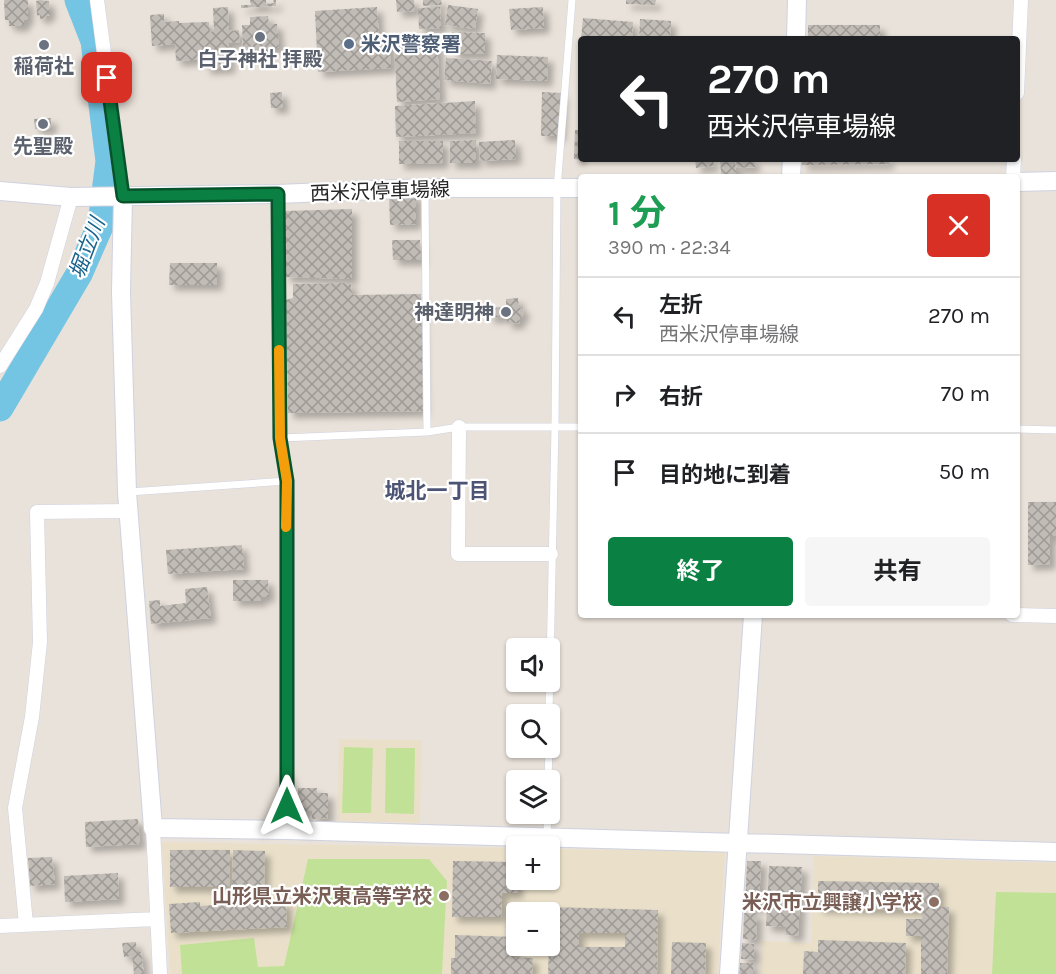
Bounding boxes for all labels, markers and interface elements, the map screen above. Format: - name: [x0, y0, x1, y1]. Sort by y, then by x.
- marker: 白子神社 拝殿: [253, 30, 267, 44]
- place label: 米沢警察署: [361, 33, 461, 56]
- marker: 米沢警察署: [342, 37, 356, 51]
- marker: 稲荷社: [37, 38, 51, 52]
- place label: 白子神社 拝殿: [197, 48, 323, 71]
- pin: [81, 52, 132, 103]
- text: 270 m: [707, 54, 830, 104]
- place label: 稲荷社: [14, 55, 74, 78]
- icon: left: [608, 60, 686, 138]
- icon: arrive: [90, 61, 123, 94]
- text: 西米沢停車場線: [707, 111, 896, 143]
- marker: 先聖殿: [36, 117, 50, 131]
- place label: 先聖殿: [13, 135, 73, 158]
- street label: 西米沢停車場線: [310, 178, 450, 205]
- text: 1 分: [608, 192, 666, 234]
- button: close: [927, 194, 990, 257]
- water label: 堀立川: [65, 212, 110, 282]
- text: 390 m · 22:34: [608, 236, 731, 259]
- text: 左折: [659, 292, 703, 318]
- icon: left: [608, 300, 641, 333]
- place label: 神達明神: [414, 301, 494, 324]
- text: 270 m: [928, 303, 990, 329]
- marker: 神達明神: [499, 305, 513, 319]
- text: 西米沢停車場線: [659, 323, 799, 346]
- icon: right: [608, 378, 641, 411]
- text: 70 m: [941, 381, 990, 407]
- text: 右折: [659, 384, 703, 410]
- icon: arrive: [608, 456, 641, 489]
- text: 50 m: [939, 459, 990, 485]
- text: 目的地に到着: [659, 462, 791, 488]
- district label: 城北一丁目: [385, 479, 490, 503]
- button: 終了: [608, 537, 793, 606]
- button: 共有: [805, 537, 990, 606]
- map controls: [506, 638, 560, 956]
- button: sound: [506, 638, 560, 692]
- button: search: [506, 704, 560, 758]
- button: layers: [506, 770, 560, 824]
- position arrow: [255, 774, 319, 838]
- button: +: [506, 836, 560, 890]
- place label: 山形県立米沢東高等学校: [212, 885, 432, 908]
- marker: 山形県立米沢東高等学校: [437, 889, 451, 903]
- place label: 米沢市立興譲小学校: [742, 891, 922, 914]
- marker: 米沢市立興譲小学校: [927, 895, 941, 909]
- button: −: [506, 902, 560, 956]

